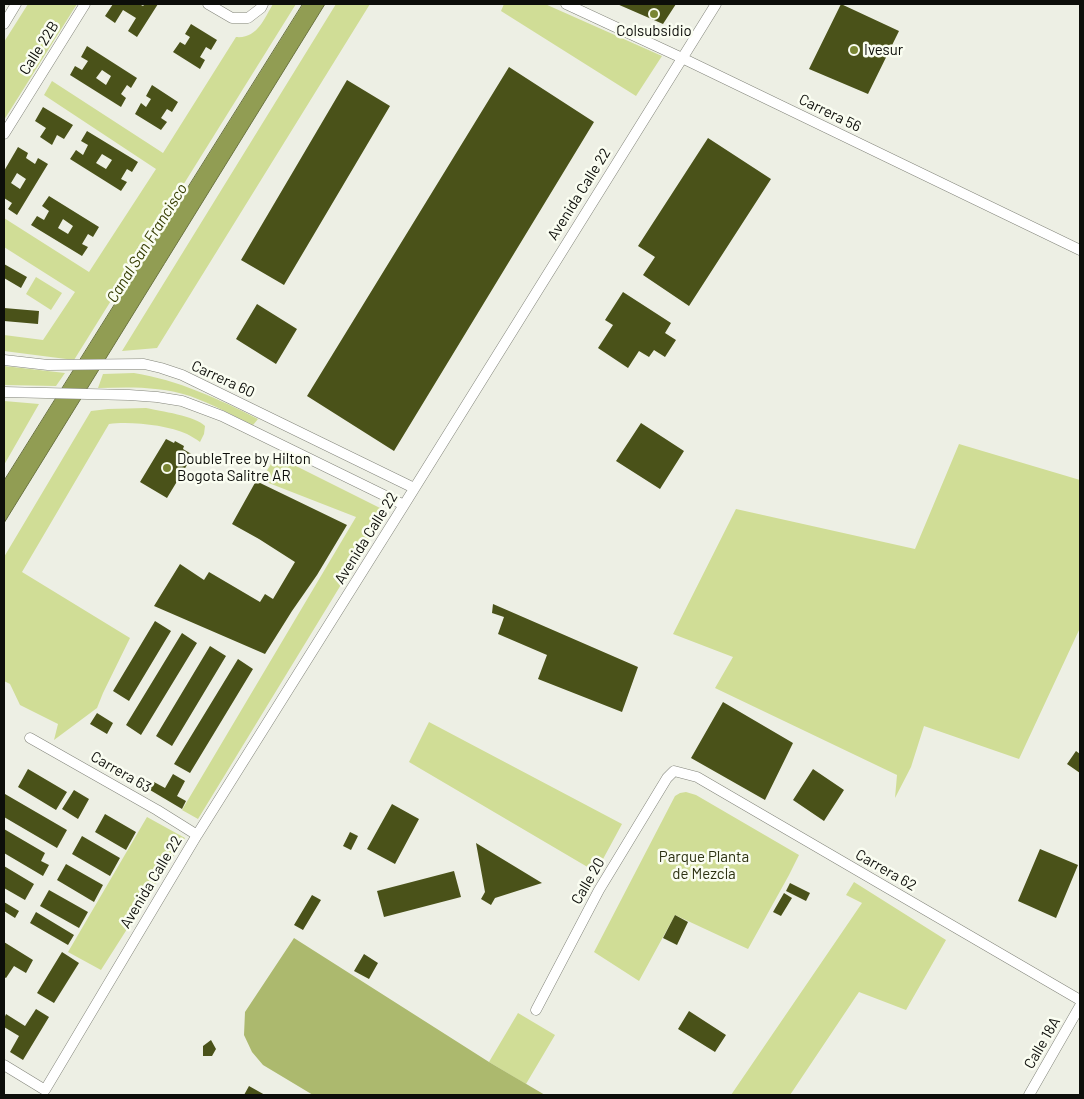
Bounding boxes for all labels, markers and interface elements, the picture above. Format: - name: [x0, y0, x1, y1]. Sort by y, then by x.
- marker: Colsubsidio: [648, 8, 660, 20]
- street label: Calle 22B: [15, 18, 63, 78]
- place label: Colsubsidio: [616, 22, 692, 40]
- place label: Ivesur: [864, 41, 903, 59]
- marker: Ivesur: [848, 44, 860, 56]
- street label: Carrera 56: [796, 90, 864, 136]
- street label: Avenida Calle 22: [544, 145, 614, 243]
- water label: Canal San Francisco: [103, 180, 191, 306]
- street label: Carrera 60: [188, 357, 258, 401]
- place label: DoubleTree by Hilton Bogota Salitre AR: [177, 450, 311, 485]
- marker: DoubleTree by Hilton Bogota Salitre AR: [161, 462, 173, 474]
- street label: Avenida Calle 22: [331, 489, 401, 587]
- street label: Carrera 63: [87, 747, 155, 797]
- street label: Avenida Calle 22: [116, 832, 186, 932]
- street label: Carrera 62: [852, 845, 920, 895]
- park label: Parque Planta de Mezcla: [659, 848, 749, 883]
- street label: Calle 20: [567, 854, 609, 908]
- street label: Calle 18A: [1020, 1014, 1064, 1072]

